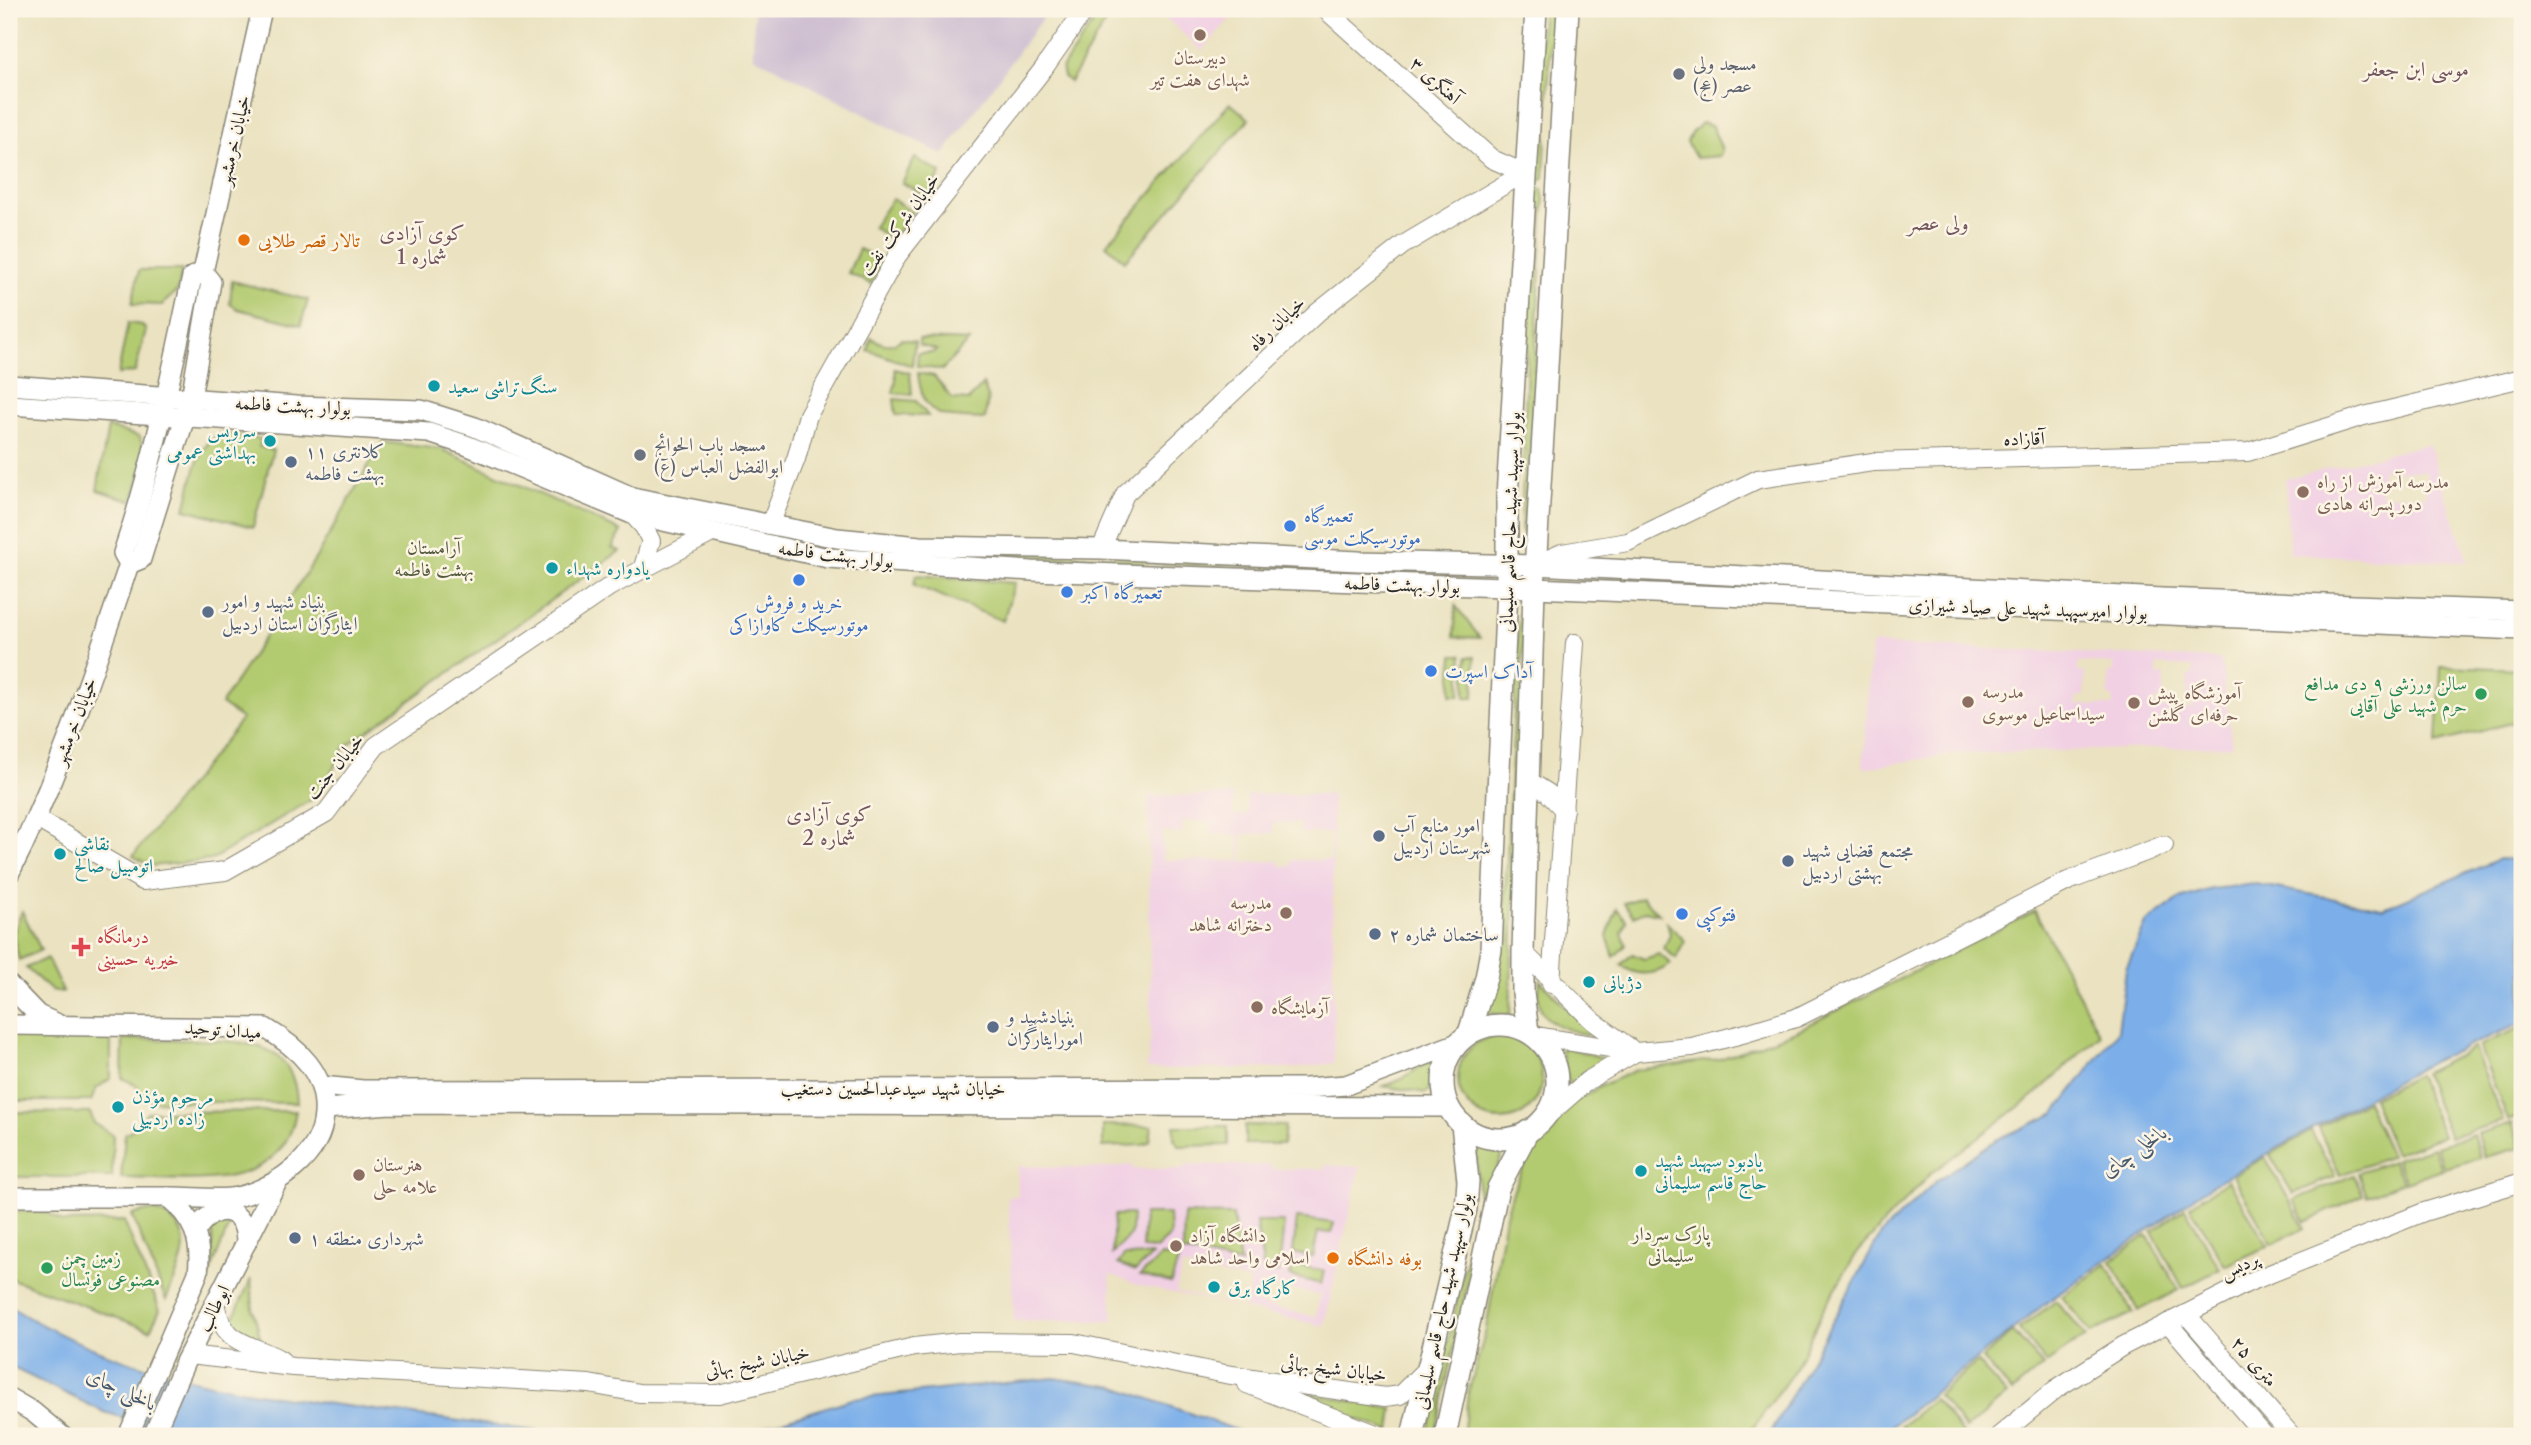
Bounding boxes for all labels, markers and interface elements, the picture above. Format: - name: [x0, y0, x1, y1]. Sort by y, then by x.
- marker: دبیرستان شهدای هفت تیر: [1192, 27, 1208, 43]
- place label: دبیرستان شهدای هفت تیر: [1148, 46, 1250, 92]
- street label: آهنگری ۳: [1405, 52, 1467, 111]
- place label: مسجد ولی عصر (عج): [1693, 52, 1757, 102]
- district label: موسی ابن جعفر: [2361, 56, 2469, 84]
- marker: مسجد ولی عصر (عج): [1671, 66, 1687, 82]
- street label: خیابان خرمشهر: [211, 93, 256, 190]
- street label: خیابان شرکت نفت: [854, 168, 945, 281]
- district label: ولی عصر: [1905, 210, 1969, 237]
- district label: کوی آزادی شماره 1: [379, 220, 465, 269]
- place label: تالار قصر طلایی: [258, 229, 360, 254]
- marker: تالار قصر طلایی: [236, 232, 252, 248]
- street label: خیابان رفاه: [1243, 291, 1310, 356]
- place label: سنگ‌تراشی سعید: [448, 374, 557, 400]
- marker: سنگ‌تراشی سعید: [426, 378, 442, 394]
- street label: بولوار بهشت فاطمه: [234, 391, 352, 421]
- street label: بولوار سپهبد شهید حاج قاسم سلیمانی: [1494, 411, 1533, 633]
- place label: سرویس بهداشتی عمومی: [167, 419, 256, 466]
- street label: آقازاده: [2003, 427, 2047, 450]
- marker: سرویس بهداشتی عمومی: [262, 433, 278, 449]
- place label: مسجد باب الحوائج ابوالفضل العباس (ع): [654, 433, 783, 482]
- place label: کلانتری ۱۱ بهشت فاطمه: [305, 440, 385, 486]
- marker: مسجد باب الحوائج ابوالفضل العباس (ع): [632, 447, 648, 463]
- marker: کلانتری ۱۱ بهشت فاطمه: [283, 454, 299, 470]
- place label: مدرسه آموزش از راه دور پسرانه هادی: [2317, 470, 2449, 518]
- marker: مدرسه آموزش از راه دور پسرانه هادی: [2295, 484, 2311, 500]
- place label: تعمیرگاه موتورسیکلت موسی: [1304, 504, 1421, 551]
- marker: تعمیرگاه موتورسیکلت موسی: [1282, 518, 1298, 534]
- park label: آرامستان بهشت فاطمه: [394, 536, 474, 582]
- street label: بولوار بهشت فاطمه: [777, 536, 895, 574]
- place label: یادواره شهداء: [566, 557, 651, 581]
- marker: یادواره شهداء: [544, 560, 560, 576]
- street label: بولوار بهشت فاطمه: [1343, 571, 1460, 599]
- marker: خرید و فروش موتورسیکلت کاوازاکی: [791, 572, 807, 588]
- place label: تعمیرگاه اکبر: [1079, 581, 1162, 604]
- marker: تعمیرگاه اکبر: [1059, 584, 1075, 600]
- place label: بنیاد شهید و امور ایثارگران استان اردبیل: [220, 590, 358, 637]
- place label: خرید و فروش موتورسیکلت کاوازاکی: [729, 591, 869, 637]
- street label: بولوار امیرسپهبد شهید علی صیاد شیرازی: [1908, 593, 2148, 627]
- marker: بنیاد شهید و امور ایثارگران استان اردبیل: [200, 604, 216, 620]
- place label: آداک اسپرت: [1445, 660, 1535, 685]
- marker: آداک اسپرت: [1423, 663, 1439, 679]
- place label: سالن ورزشی ۹ دی مدافع حرم شهید علی آقایی: [2304, 672, 2467, 722]
- street label: خیابان خرمشهر: [47, 674, 103, 770]
- place label: مدرسه سیداسماعیل موسوی: [1982, 680, 2105, 727]
- place label: آموزشگاه پیش حرفه‌ای گلشن: [2148, 680, 2243, 728]
- marker: سالن ورزشی ۹ دی مدافع حرم شهید علی آقایی: [2473, 686, 2489, 702]
- marker: مدرسه سیداسماعیل موسوی: [1960, 694, 1976, 710]
- marker: آموزشگاه پیش حرفه‌ای گلشن: [2126, 695, 2142, 711]
- street label: خیابان جنت: [300, 729, 369, 804]
- district label: کوی آزادی شماره 2: [786, 801, 872, 850]
- place label: امور منابع آب شهرستان اردبیل: [1393, 814, 1491, 861]
- marker: امور منابع آب شهرستان اردبیل: [1371, 828, 1387, 844]
- place label: نقاشی اتومبیل صالح: [74, 832, 153, 882]
- place label: مجتمع قضایی شهید بهشتی اردبیل: [1802, 839, 1913, 886]
- marker: نقاشی اتومبیل صالح: [52, 846, 68, 862]
- marker: مجتمع قضایی شهید بهشتی اردبیل: [1780, 853, 1796, 869]
- place label: مدرسه دخترانه شاهد: [1189, 891, 1272, 936]
- place label: فتوکپی: [1696, 903, 1736, 933]
- marker: مدرسه دخترانه شاهد: [1278, 905, 1294, 921]
- marker: فتوکپی: [1674, 906, 1690, 922]
- place label: ساختمان شماره ۲: [1389, 923, 1499, 946]
- place label: درمانگاه خیریه حسینی: [97, 924, 179, 972]
- marker: ساختمان شماره ۲: [1367, 926, 1383, 942]
- marker: درمانگاه خیریه حسینی: [71, 937, 91, 957]
- place label: دژبانی: [1603, 971, 1643, 994]
- marker: دژبانی: [1581, 974, 1597, 990]
- place label: آزمایشگاه: [1271, 995, 1330, 1019]
- marker: آزمایشگاه: [1249, 999, 1265, 1015]
- place label: بنیادشهید و امورایثارگران: [1005, 1005, 1083, 1051]
- street label: میدان توحید: [184, 1015, 262, 1045]
- marker: بنیادشهید و امورایثارگران: [985, 1019, 1001, 1035]
- street label: خیابان شهید سیدعبدالحسین دستغیب: [780, 1077, 1006, 1101]
- place label: مرحوم مؤذن زاده اردبیلی: [132, 1085, 214, 1133]
- marker: مرحوم مؤذن زاده اردبیلی: [110, 1099, 126, 1115]
- water label: بالخلی چای: [2096, 1119, 2174, 1186]
- place label: یادبود سپهبد شهید حاج قاسم سلیمانی: [1655, 1149, 1767, 1202]
- place label: هنرستان علامه حلی: [373, 1153, 437, 1201]
- marker: یادبود سپهبد شهید حاج قاسم سلیمانی: [1633, 1163, 1649, 1179]
- marker: هنرستان علامه حلی: [351, 1167, 367, 1183]
- street label: بولوار سپهبد شهید حاج قاسم سلیمانی: [1408, 1191, 1485, 1413]
- park label: پارک سردار سلیمانی: [1630, 1222, 1711, 1267]
- place label: دانشگاه آزاد اسلامی واحد شاهد: [1190, 1223, 1309, 1269]
- place label: شهرداری منطقه ۱: [309, 1227, 424, 1251]
- marker: شهرداری منطقه ۱: [287, 1230, 303, 1246]
- marker: دانشگاه آزاد اسلامی واحد شاهد: [1168, 1238, 1184, 1254]
- place label: زمین چمن مصنوعی فوتسال: [61, 1246, 160, 1292]
- place label: بوفه دانشگاه: [1347, 1246, 1422, 1271]
- street label: پردیس: [2216, 1246, 2264, 1286]
- marker: بوفه دانشگاه: [1325, 1250, 1341, 1266]
- marker: زمین چمن مصنوعی فوتسال: [39, 1260, 55, 1276]
- place label: کارگاه برق: [1228, 1276, 1296, 1299]
- marker: کارگاه برق: [1206, 1279, 1222, 1295]
- street label: ابوطالب: [192, 1281, 236, 1336]
- street label: ۲۵ متری: [2226, 1331, 2283, 1391]
- street label: خیابان شیخ بهائی: [703, 1340, 813, 1389]
- street label: خیابان شیخ بهائی: [1279, 1351, 1388, 1392]
- water label: بالخلی چای: [81, 1361, 162, 1419]

